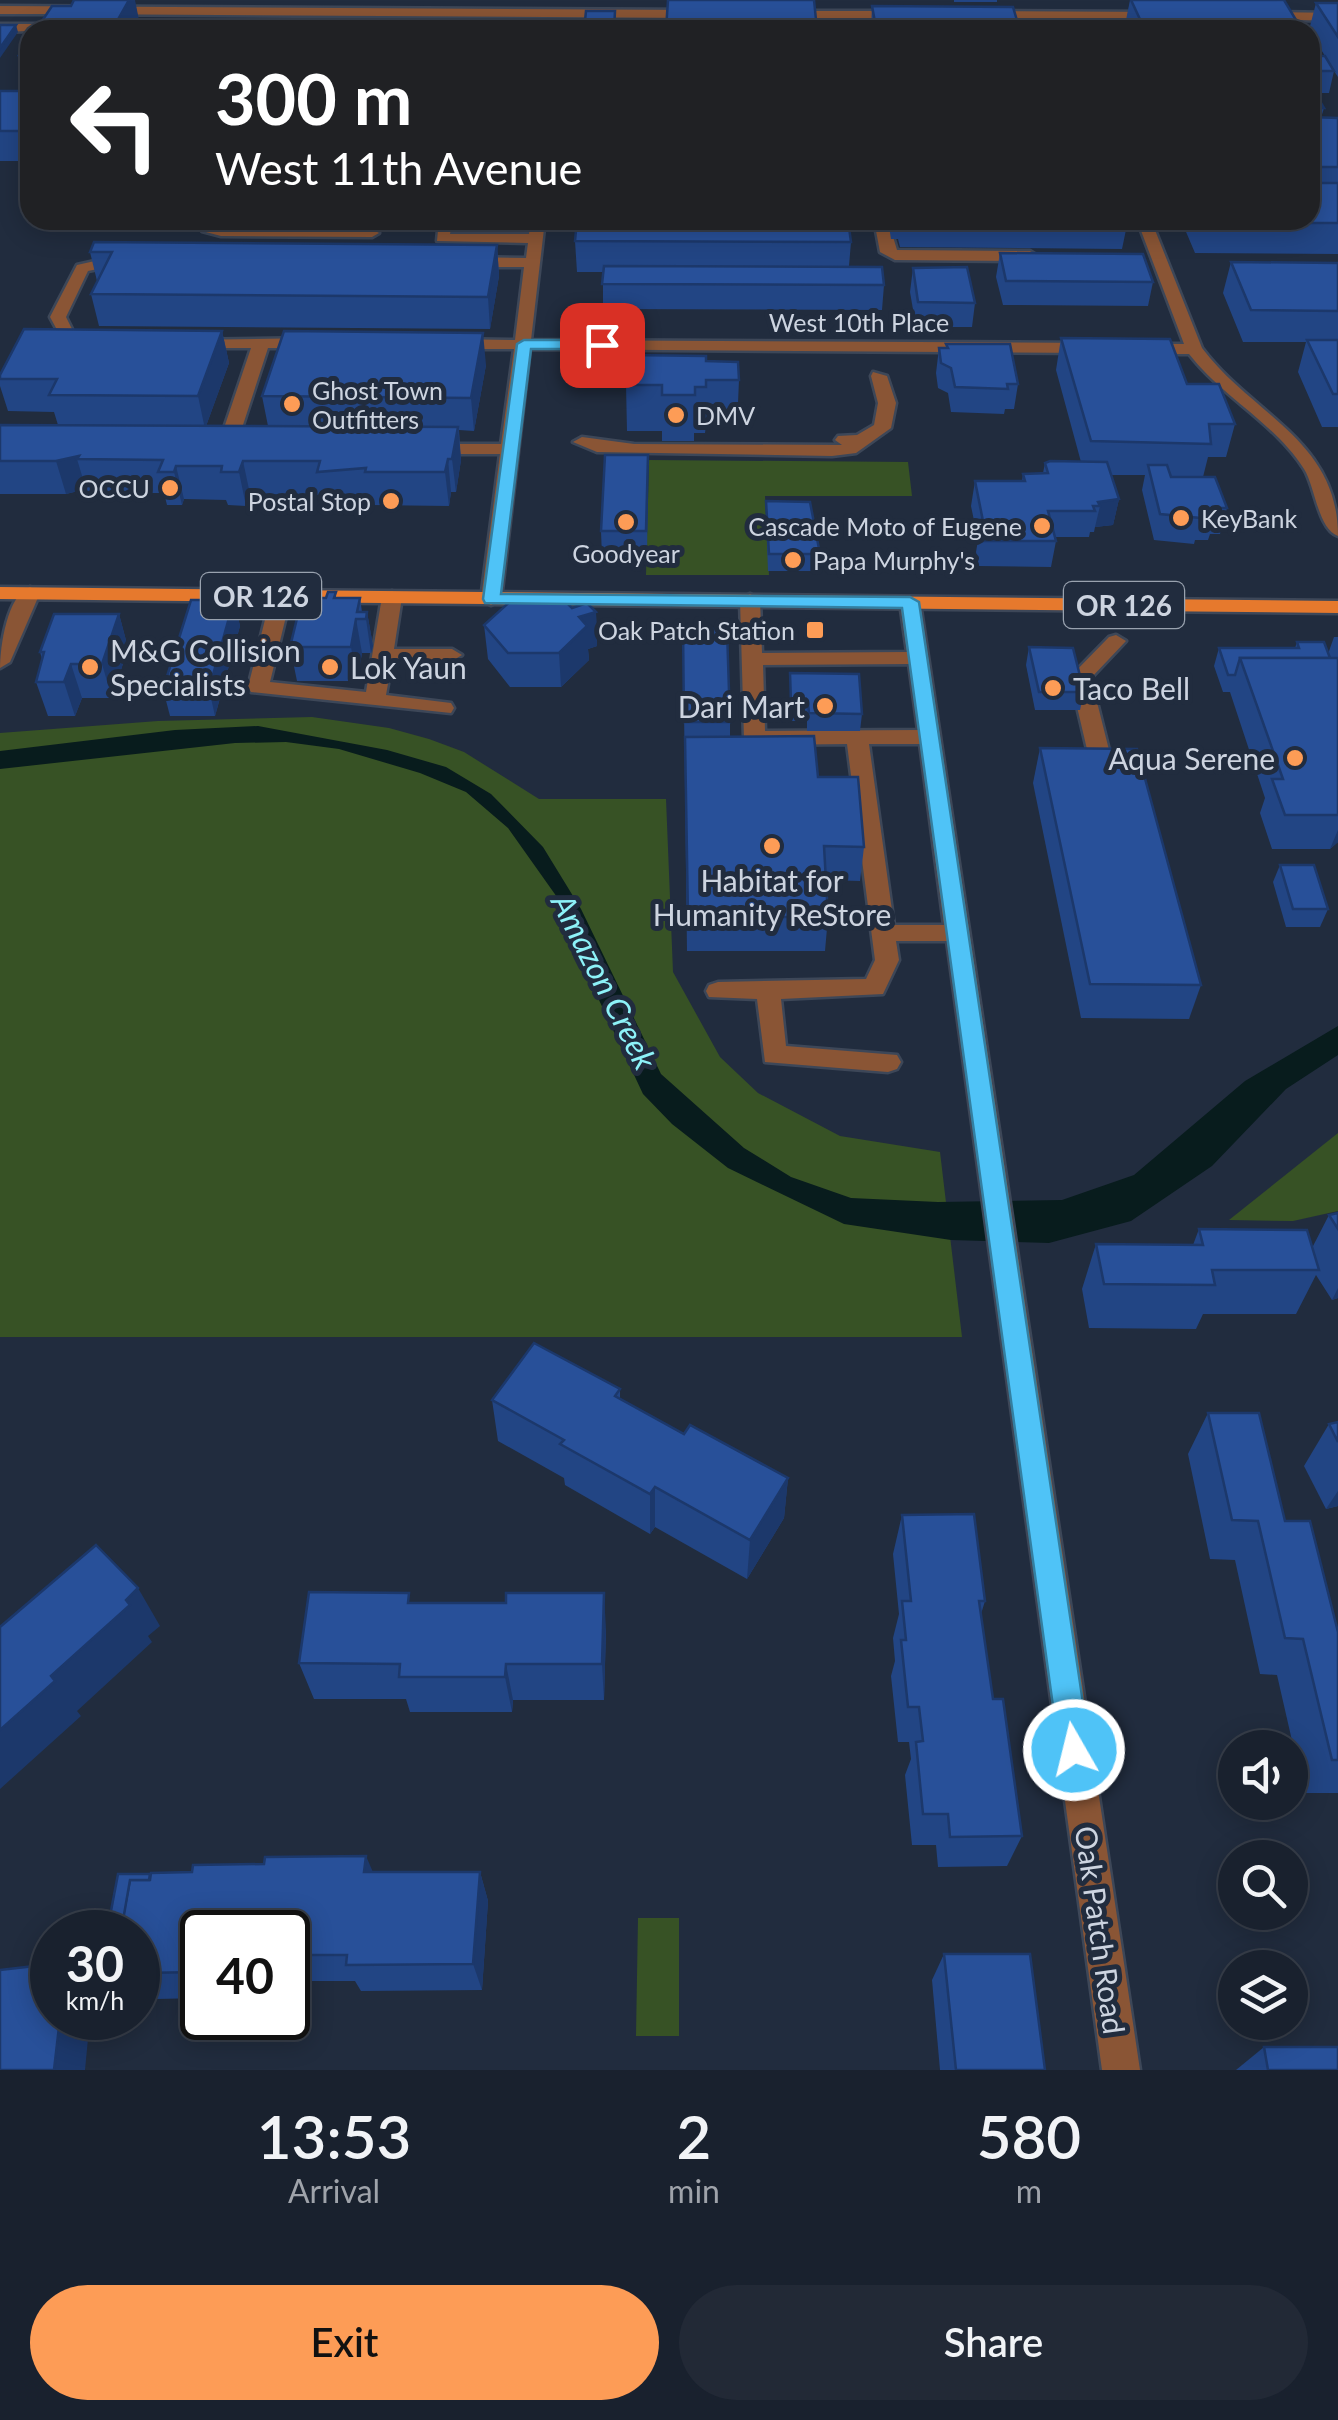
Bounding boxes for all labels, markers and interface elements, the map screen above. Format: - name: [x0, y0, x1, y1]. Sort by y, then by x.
- text: 300 m: [215, 56, 412, 140]
- icon: left: [50, 60, 180, 190]
- text: West 11th Avenue: [215, 141, 582, 195]
- pin: [560, 303, 645, 388]
- street label: West 10th Place: [769, 307, 949, 337]
- icon: arrive: [575, 318, 630, 373]
- place label: Ghost Town Outfitters: [312, 375, 443, 434]
- marker: Ghost Town Outfitters: [281, 393, 303, 415]
- place label: DMV: [696, 400, 755, 430]
- marker: DMV: [665, 404, 687, 426]
- place label: OCCU: [79, 473, 150, 503]
- marker: OCCU: [159, 477, 181, 499]
- place label: Postal Stop: [248, 486, 371, 516]
- marker: Postal Stop: [380, 490, 402, 512]
- place label: KeyBank: [1201, 503, 1297, 533]
- marker: KeyBank: [1170, 507, 1192, 529]
- marker: Goodyear: [615, 511, 637, 533]
- place label: Cascade Moto of Eugene: [748, 511, 1022, 541]
- marker: Cascade Moto of Eugene: [1031, 515, 1053, 537]
- place label: Goodyear: [572, 538, 680, 568]
- place label: Papa Murphy's: [813, 545, 975, 575]
- marker: Papa Murphy's: [782, 549, 804, 571]
- road number: OR 126: [201, 573, 321, 619]
- road number: OR 126: [1064, 582, 1184, 628]
- place label: Oak Patch Station: [598, 615, 795, 645]
- marker: Oak Patch Station: [804, 619, 826, 641]
- place label: M&G Collision Specialists: [110, 632, 301, 702]
- place label: Lok Yaun: [350, 649, 467, 685]
- marker: M&G Collision Specialists: [79, 656, 101, 678]
- marker: Lok Yaun: [319, 656, 341, 678]
- place label: Taco Bell: [1073, 670, 1190, 706]
- marker: Taco Bell: [1042, 677, 1064, 699]
- place label: Dari Mart: [678, 688, 805, 724]
- marker: Dari Mart: [814, 695, 836, 717]
- place label: Aqua Serene: [1108, 740, 1275, 776]
- marker: Aqua Serene: [1284, 747, 1306, 769]
- marker: Habitat for Humanity ReStore: [761, 835, 783, 857]
- place label: Habitat for Humanity ReStore: [653, 862, 891, 932]
- water label: Amazon Creek: [543, 885, 666, 1076]
- position arrow: [1022, 1698, 1126, 1802]
- map controls: [1218, 1730, 1308, 2040]
- button: sound: [1218, 1730, 1308, 1820]
- street label: Oak Patch Road: [1069, 1824, 1133, 2036]
- button: search: [1218, 1840, 1308, 1930]
- speed limit sign: 40: [180, 1910, 310, 2040]
- text: 30: [66, 1933, 124, 1993]
- button: layers: [1218, 1950, 1308, 2040]
- text: km/h: [66, 1985, 124, 2015]
- text: 13:53: [257, 2100, 411, 2172]
- text: 2: [677, 2100, 711, 2172]
- text: 580: [977, 2100, 1081, 2172]
- text: Arrival: [288, 2171, 380, 2210]
- text: min: [668, 2171, 720, 2210]
- text: m: [1016, 2171, 1042, 2210]
- button: Exit: [30, 2285, 659, 2400]
- button: Share: [679, 2285, 1308, 2400]

